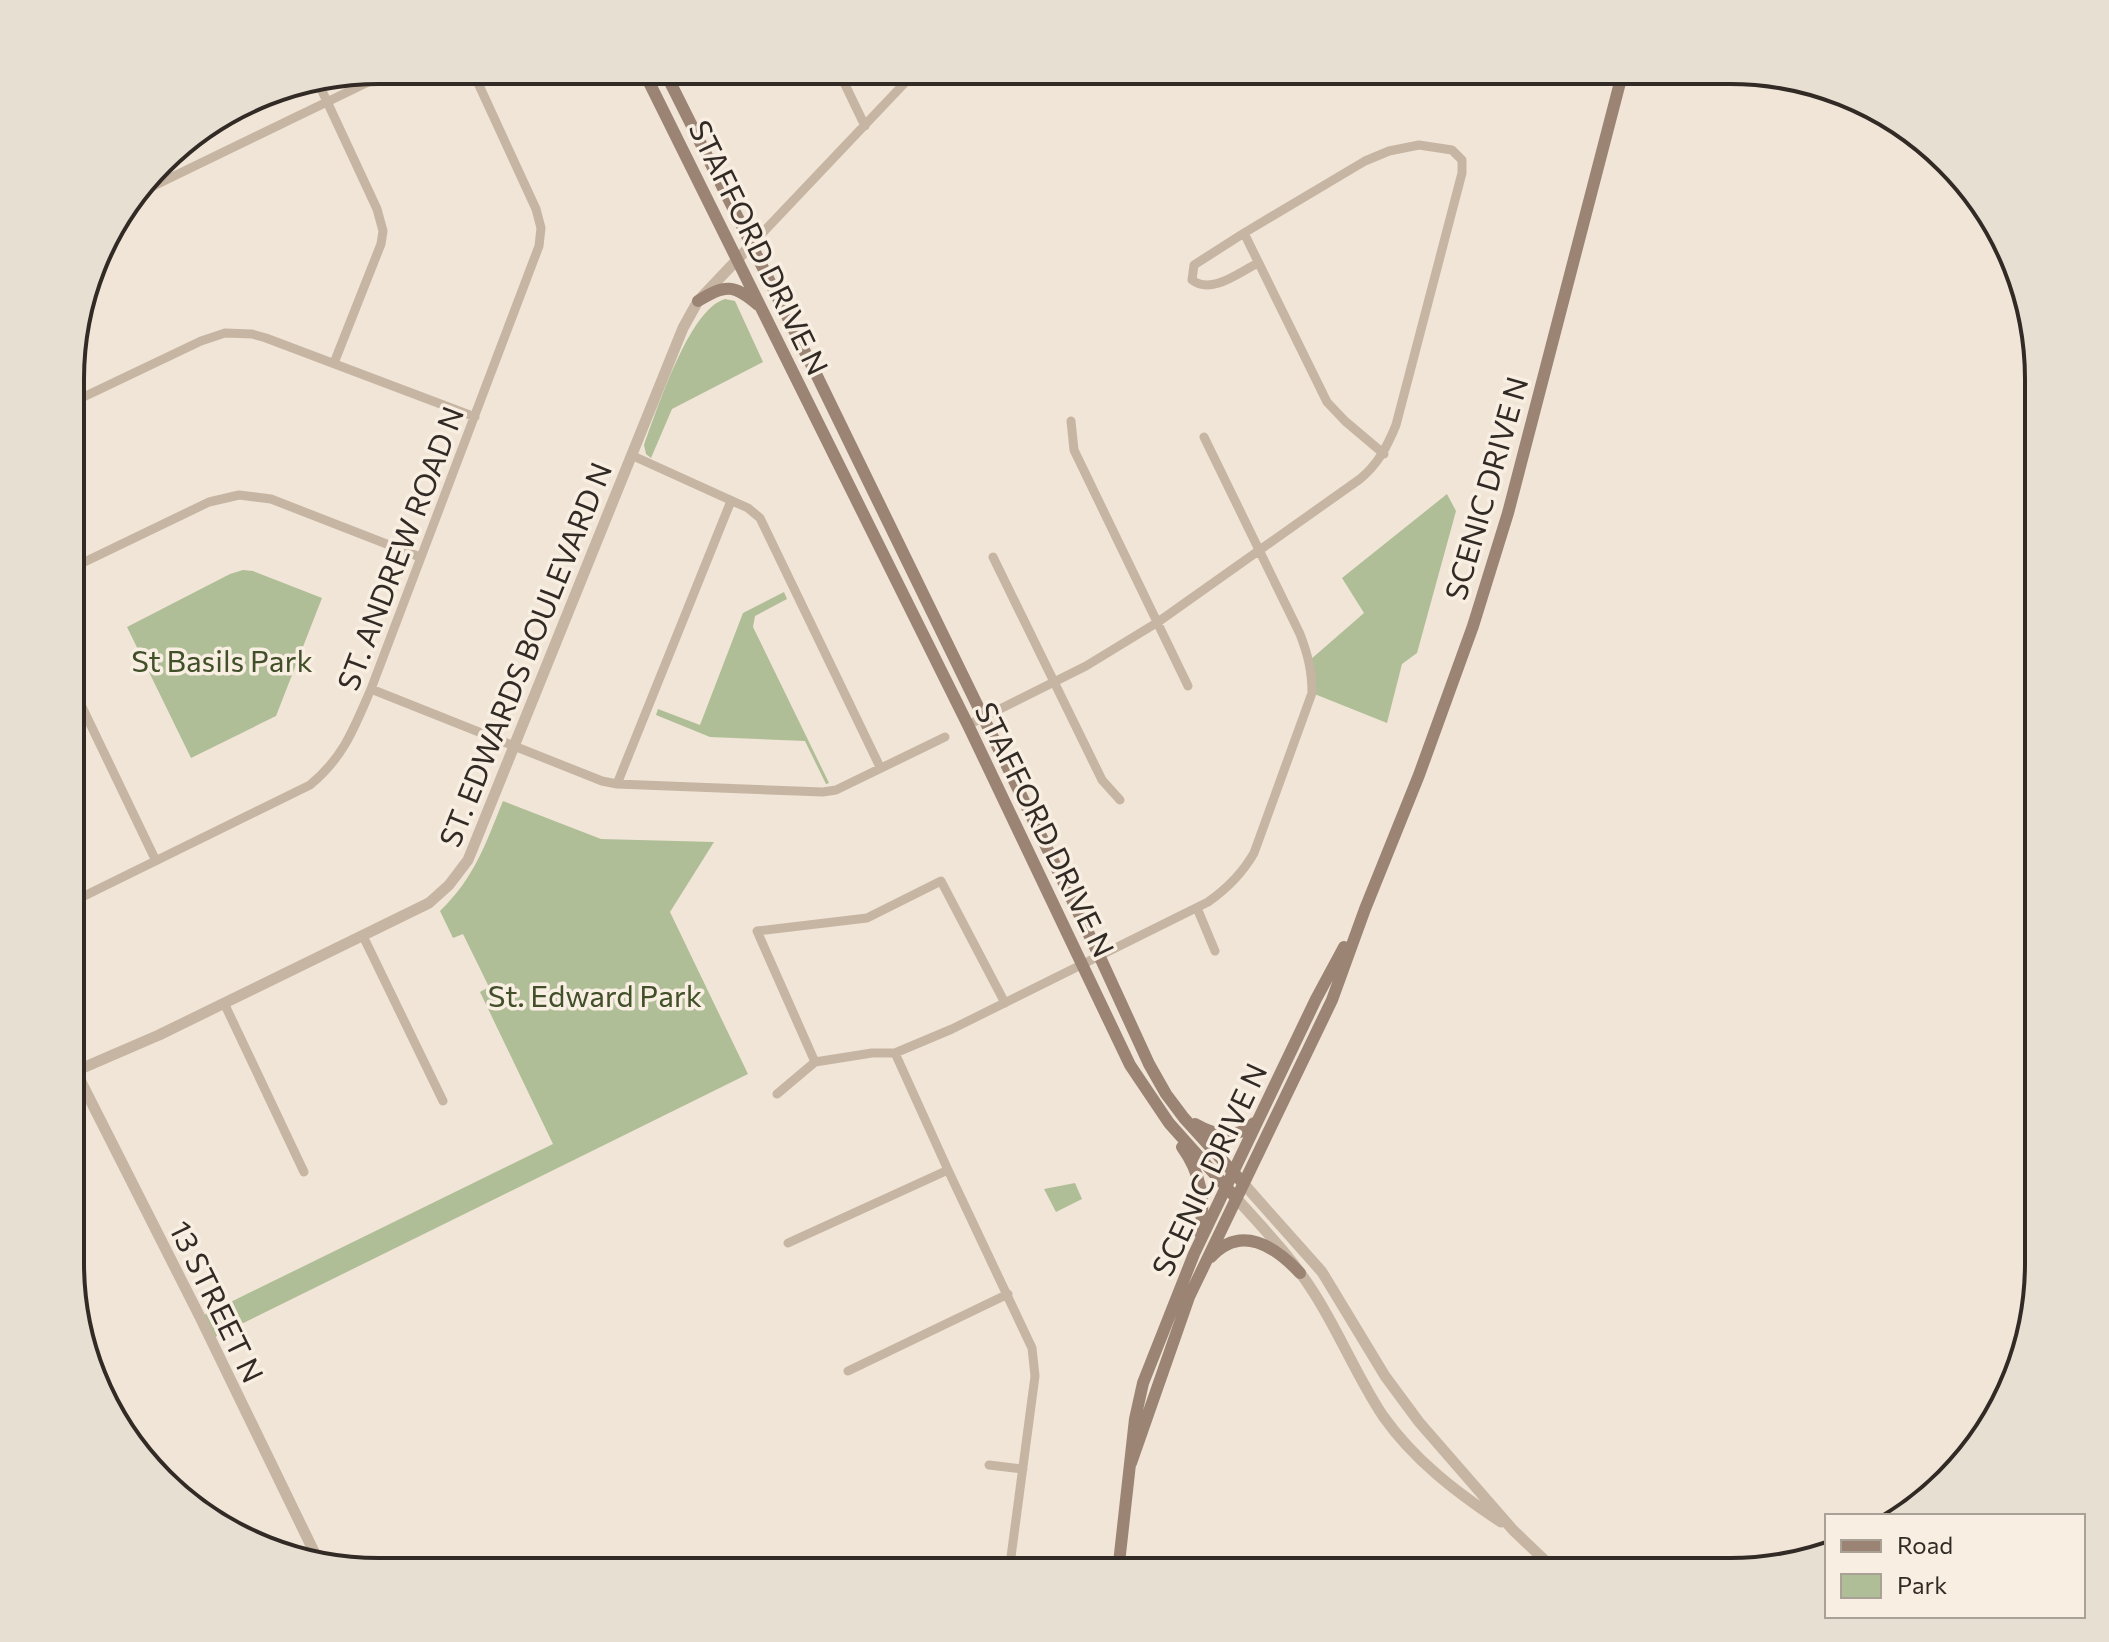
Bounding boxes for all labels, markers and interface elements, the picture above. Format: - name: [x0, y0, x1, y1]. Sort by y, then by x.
- street label: STAFFORD DRIVE N: [682, 114, 838, 380]
- street label: SCENIC DRIVE N: [1435, 372, 1535, 604]
- street label: ST. ANDREW ROAD N: [328, 401, 470, 695]
- street label: ST. EDWARDS BOULEVARD N: [430, 456, 618, 852]
- park label: St Basils Park: [131, 641, 313, 678]
- street label: STAFFORD DRIVE N: [968, 696, 1124, 962]
- park label: St. Edward Park: [488, 976, 702, 1013]
- street label: SCENIC DRIVE N: [1143, 1057, 1273, 1281]
- street label: 13 STREET N: [163, 1214, 273, 1388]
- legend: [1825, 1514, 2085, 1618]
- text: Road: [1897, 1530, 1953, 1559]
- text: Park: [1897, 1570, 1947, 1599]

